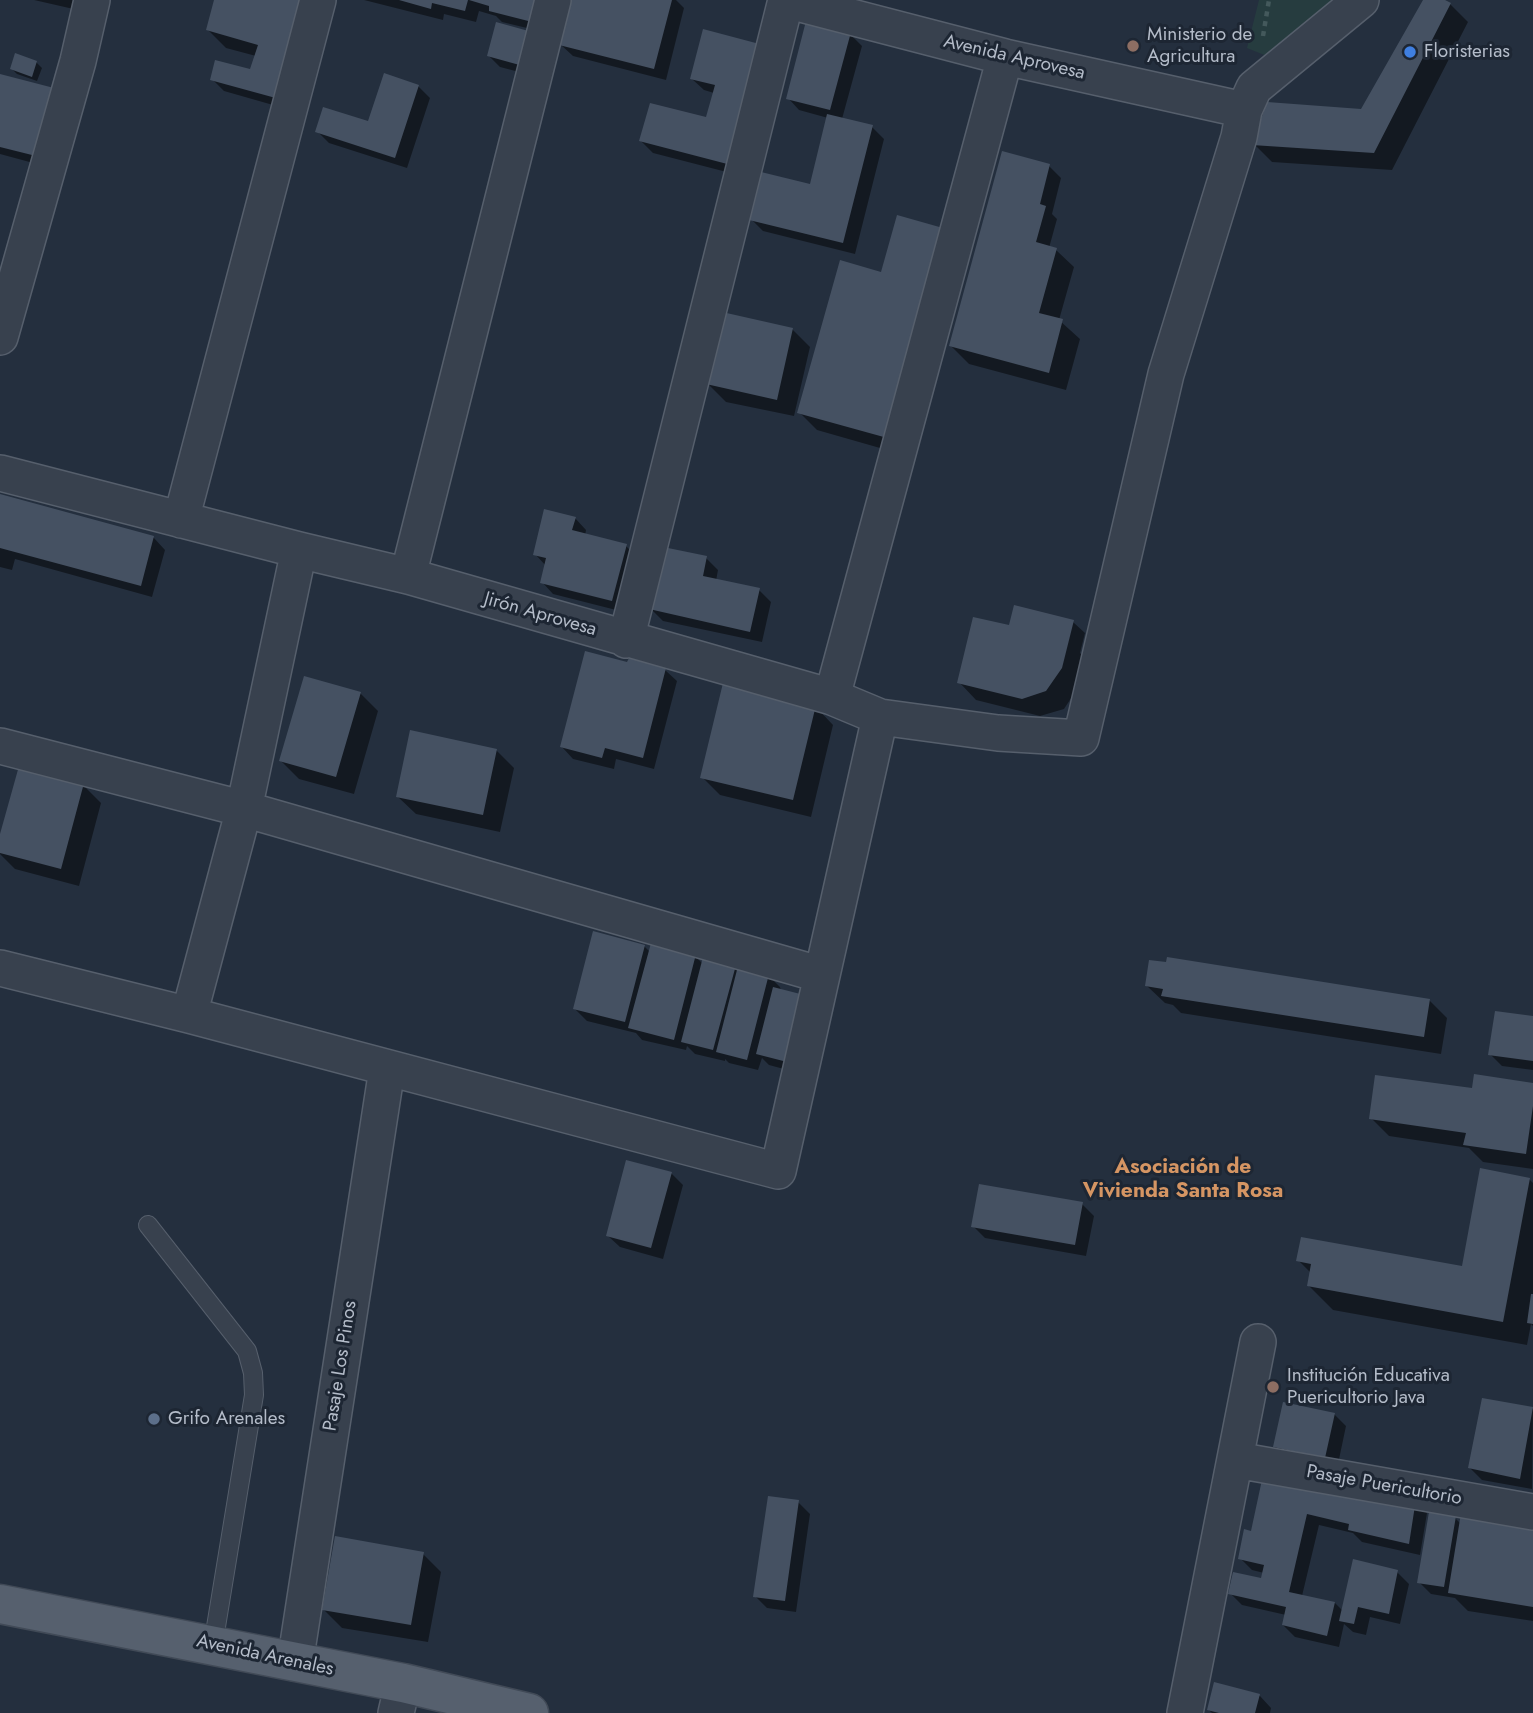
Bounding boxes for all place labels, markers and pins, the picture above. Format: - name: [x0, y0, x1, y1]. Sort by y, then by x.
- place label: Ministerio de Agricultura: [1147, 24, 1252, 68]
- marker: Ministerio de Agricultura: [1125, 38, 1141, 54]
- place label: Floristerias: [1424, 41, 1510, 63]
- marker: Floristerias: [1402, 44, 1418, 60]
- place label: Institución Educativa Puericultorio Java: [1287, 1365, 1450, 1409]
- marker: Institución Educativa Puericultorio Java: [1265, 1379, 1281, 1395]
- place label: Grifo Arenales: [168, 1408, 285, 1430]
- marker: Grifo Arenales: [146, 1411, 162, 1427]

